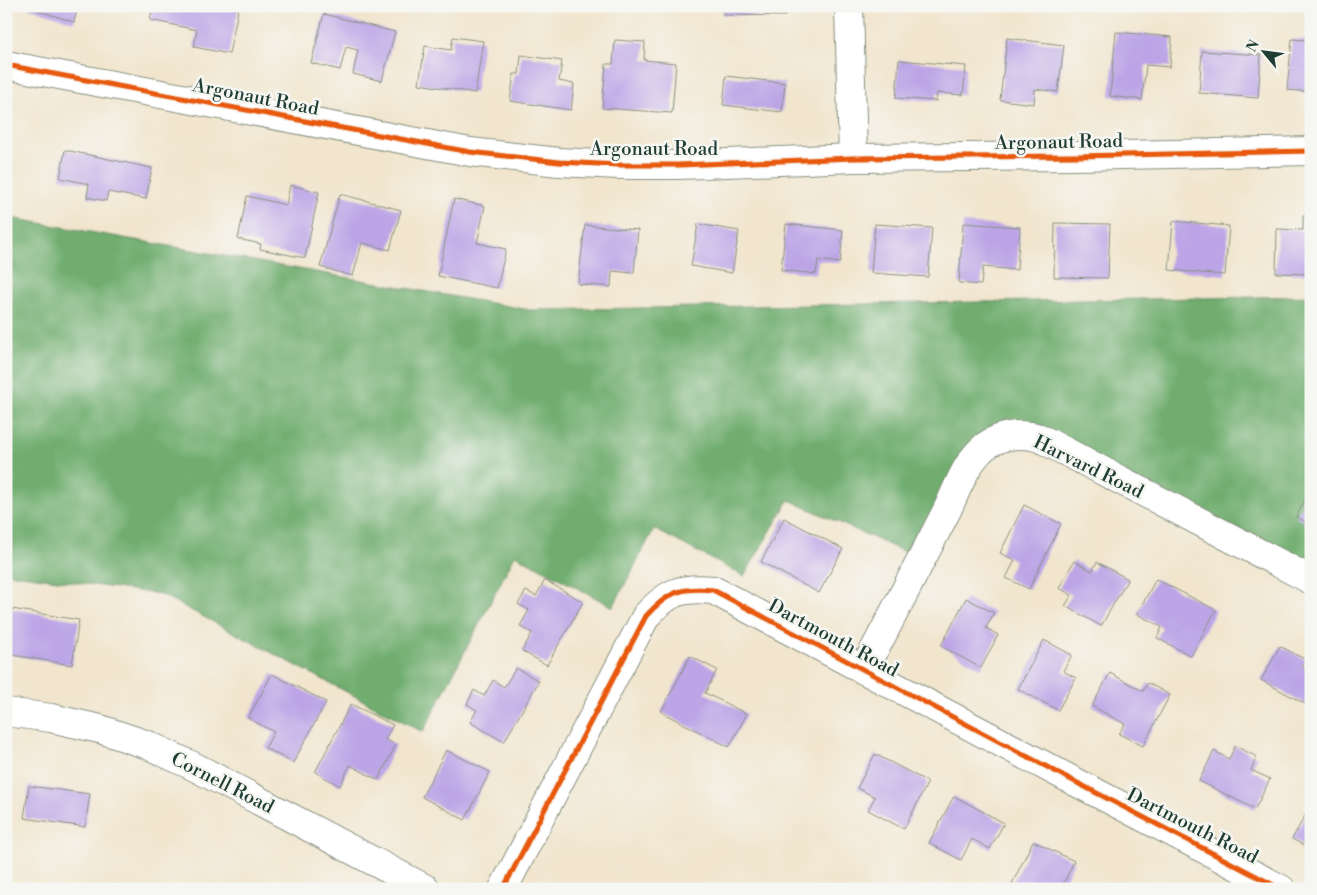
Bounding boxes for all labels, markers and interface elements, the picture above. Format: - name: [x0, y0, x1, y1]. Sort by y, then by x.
- north arrow: [1240, 28, 1290, 78]
- text: N: [1243, 37, 1264, 55]
- street label: Argonaut Road: [190, 73, 321, 121]
- street label: Argonaut Road: [994, 129, 1123, 155]
- street label: Argonaut Road: [589, 137, 718, 161]
- street label: Harvard Road: [1030, 430, 1148, 504]
- street label: Dartmouth Road: [764, 593, 903, 682]
- street label: Cornell Road: [167, 747, 278, 819]
- street label: Dartmouth Road: [1123, 782, 1262, 869]

